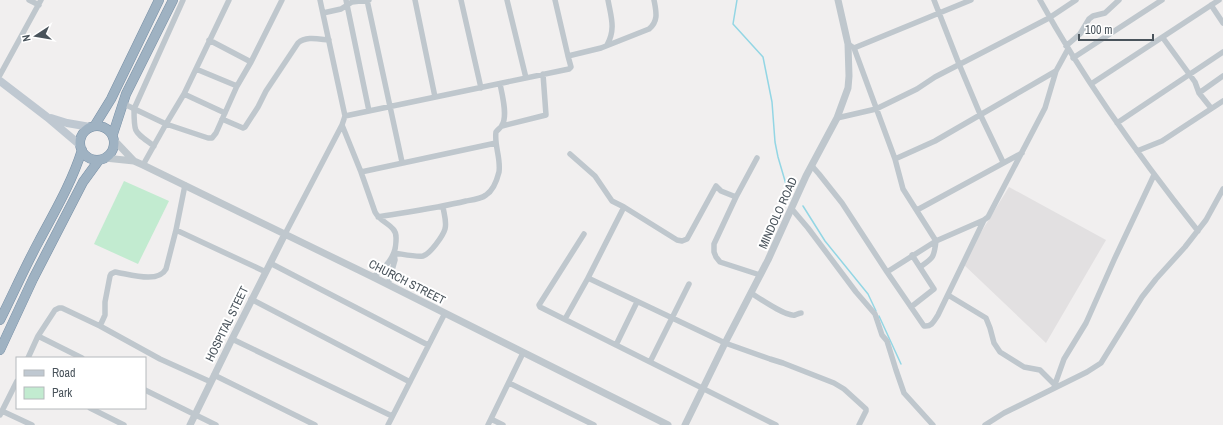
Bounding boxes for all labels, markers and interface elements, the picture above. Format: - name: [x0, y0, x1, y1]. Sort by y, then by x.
- north arrow: [16, 16, 56, 56]
- scale bar: [1079, 16, 1153, 42]
- text: 100 m: [1085, 22, 1112, 38]
- text: N: [19, 33, 34, 43]
- street label: MINDOLO ROAD: [755, 175, 801, 251]
- street label: CHURCH STREET: [366, 256, 448, 308]
- street label: HOSPITAL STEET: [202, 284, 252, 364]
- legend: [16, 357, 146, 409]
- text: Road: [52, 365, 76, 381]
- text: Park: [52, 385, 72, 401]

